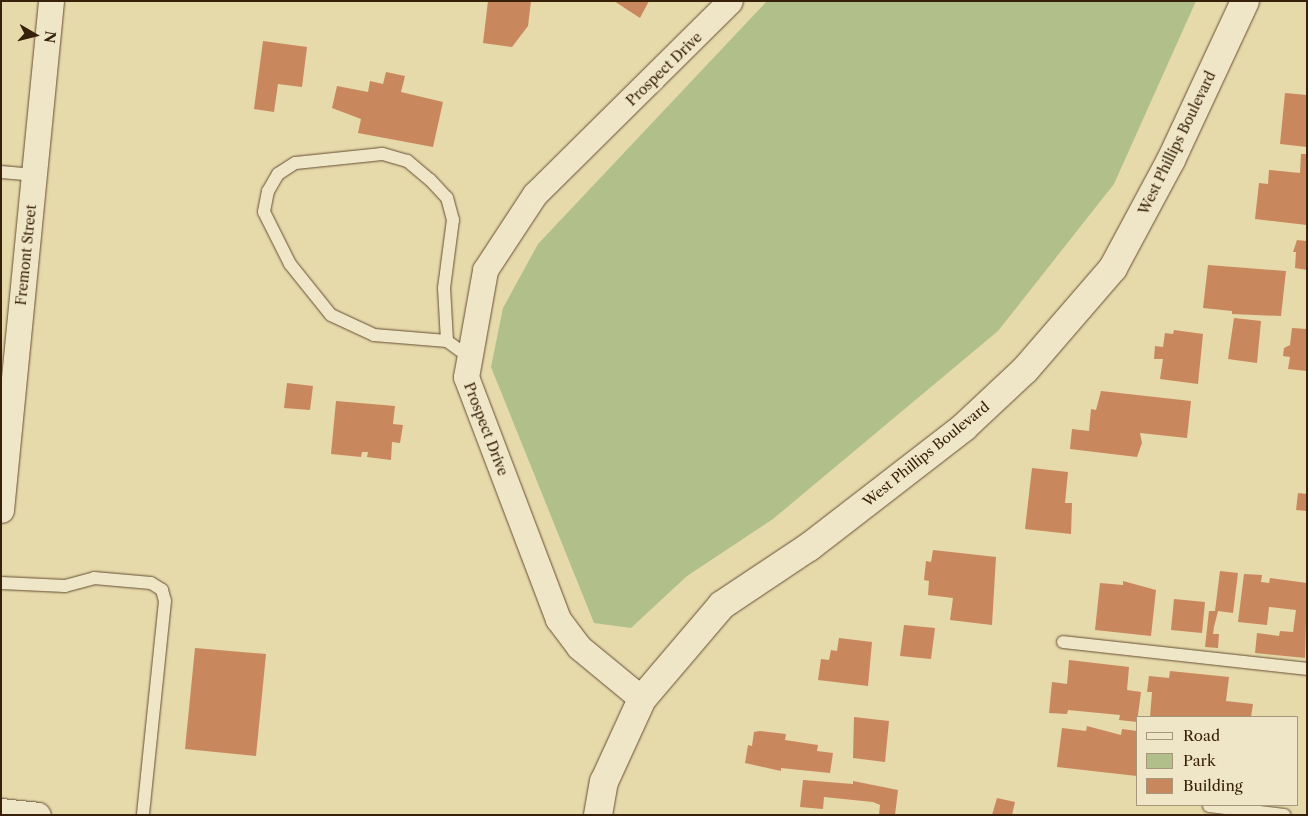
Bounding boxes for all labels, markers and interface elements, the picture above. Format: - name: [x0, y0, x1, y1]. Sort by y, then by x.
- north arrow: [10, 10, 60, 60]
- street label: Prospect Drive: [623, 29, 705, 109]
- text: N: [40, 30, 60, 44]
- street label: West Phillips Boulevard: [1135, 69, 1219, 217]
- street label: Fremont Street: [12, 204, 40, 306]
- street label: Prospect Drive: [461, 380, 511, 478]
- street label: West Phillips Boulevard: [860, 398, 992, 510]
- legend: [1136, 716, 1298, 806]
- text: Road: [1183, 726, 1220, 745]
- text: Park: [1183, 751, 1216, 770]
- text: Building: [1183, 776, 1243, 795]

